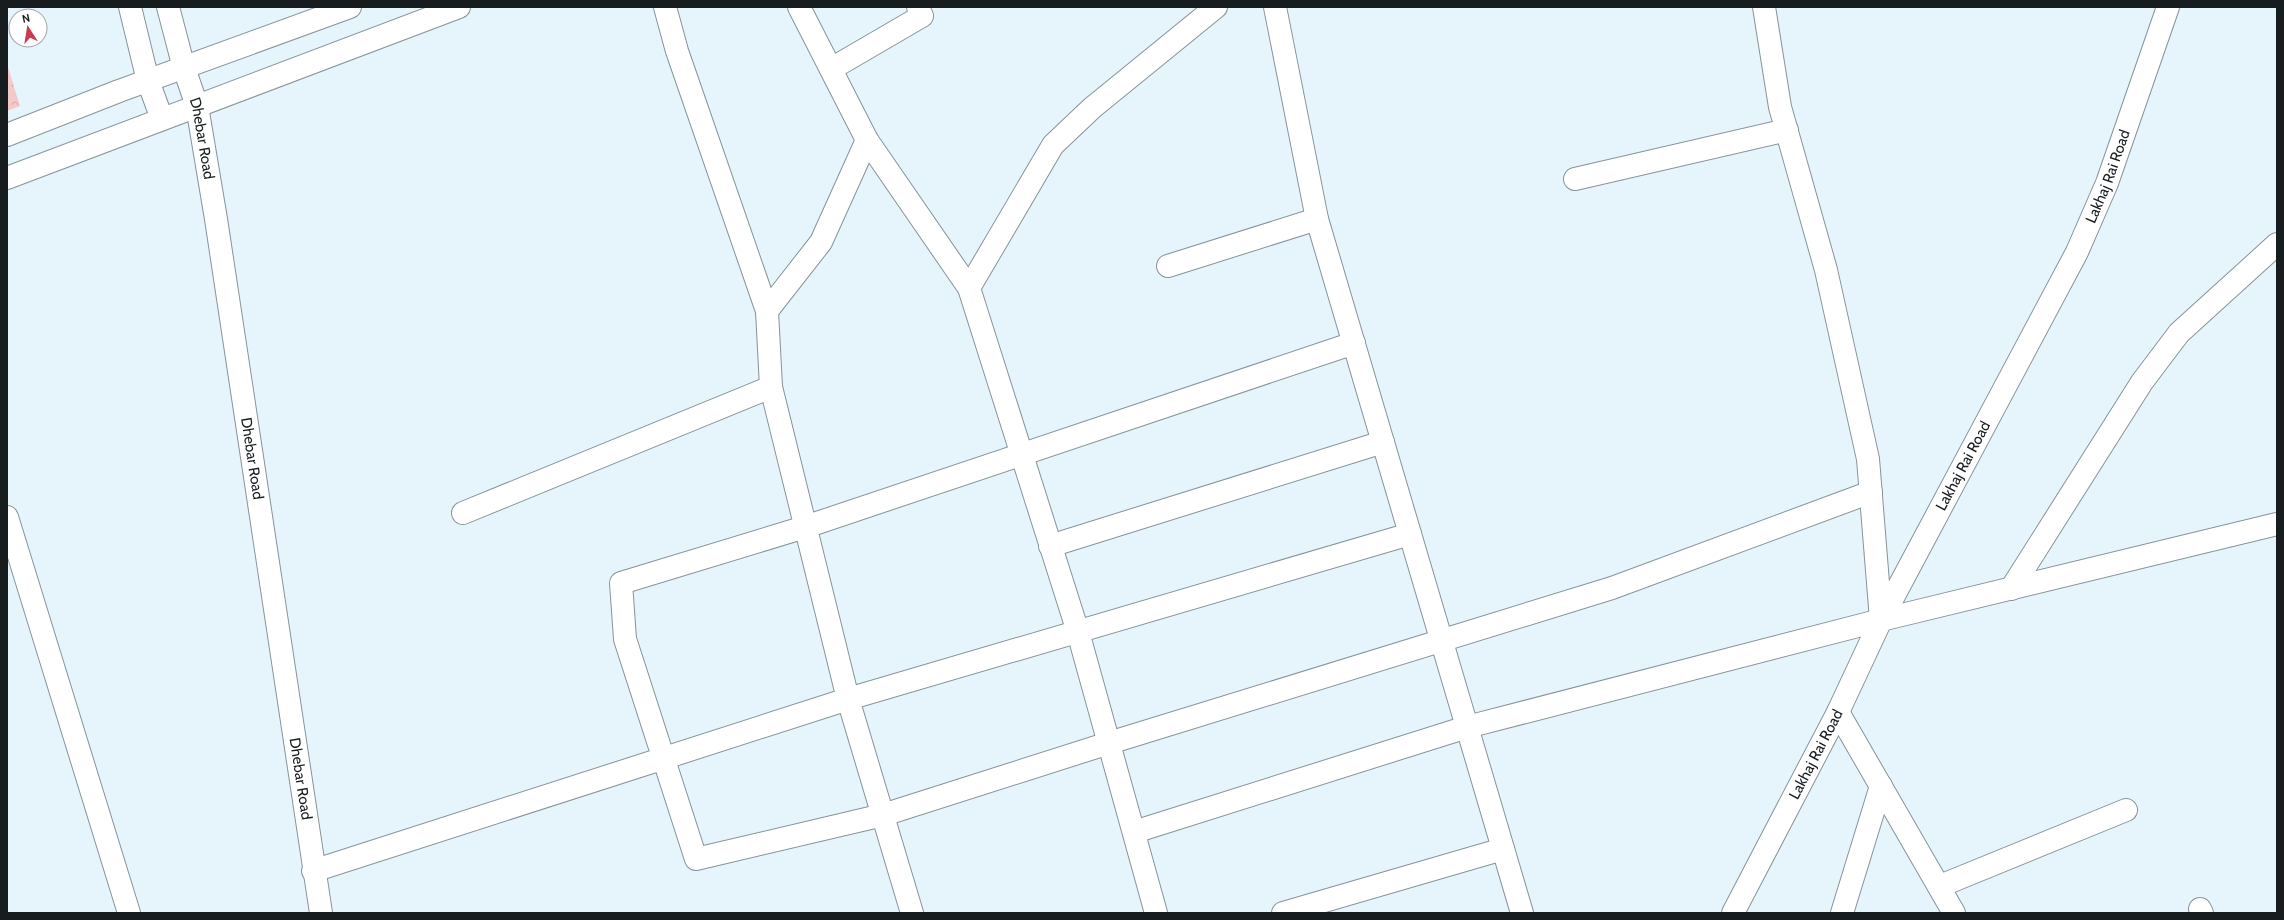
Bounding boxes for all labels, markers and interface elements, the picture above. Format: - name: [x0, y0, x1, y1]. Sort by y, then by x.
- north arrow: [8, 8, 48, 48]
- text: N: [21, 11, 31, 26]
- street label: Dhebar Road: [186, 95, 218, 181]
- street label: Lakhaj Rai Road: [2082, 127, 2134, 226]
- street label: Dhebar Road: [237, 416, 267, 501]
- street label: Lakhaj Rai Road: [1932, 418, 1994, 514]
- street label: Lakhaj Rai Road: [1785, 706, 1847, 802]
- street label: Dhebar Road: [286, 737, 316, 821]

